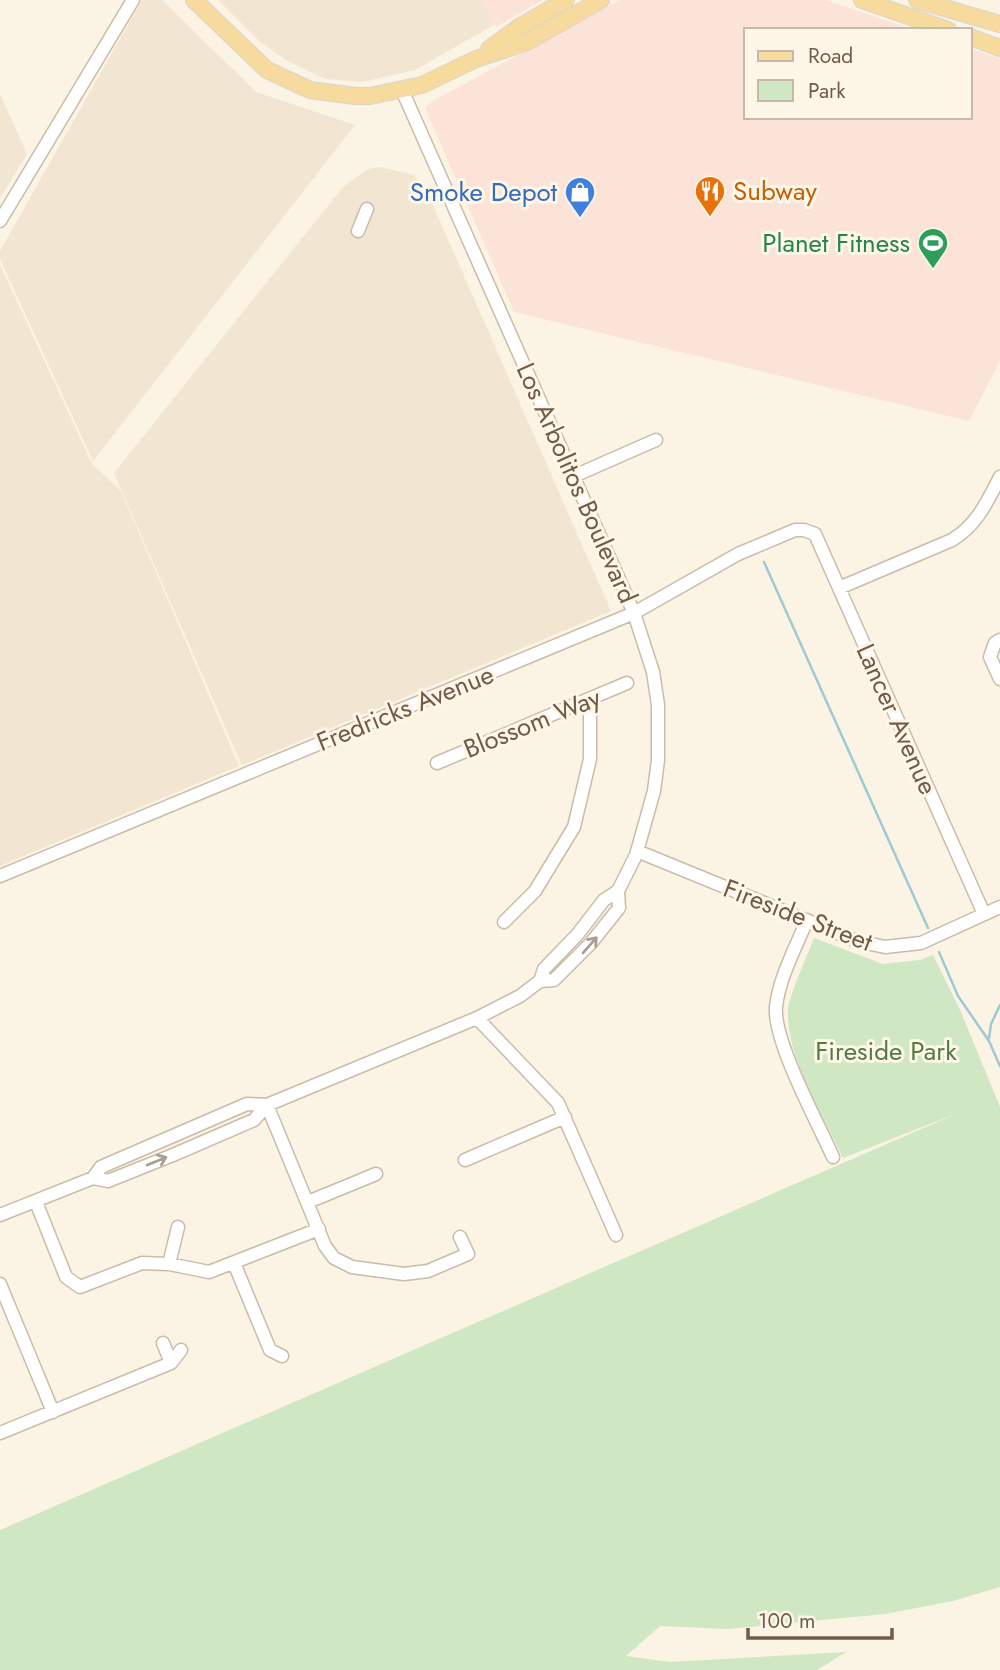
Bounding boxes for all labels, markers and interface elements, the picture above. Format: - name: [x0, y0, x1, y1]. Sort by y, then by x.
- legend: [744, 28, 972, 119]
- text: Road: [808, 41, 853, 71]
- text: Park: [808, 76, 846, 106]
- place label: Subway: [733, 172, 817, 210]
- place label: Smoke Depot: [410, 173, 558, 211]
- restaurant icon: Subway: [693, 174, 727, 218]
- shop icon: Smoke Depot: [563, 175, 597, 219]
- place label: Planet Fitness: [762, 224, 910, 262]
- sports icon: Planet Fitness: [916, 226, 950, 270]
- street label: Los Arbolitos Boulevard: [507, 357, 647, 609]
- street label: Lancer Avenue: [847, 638, 947, 800]
- street label: Fredricks Avenue: [311, 655, 499, 761]
- street label: Blossom Way: [458, 678, 607, 768]
- street label: Fireside Street: [718, 869, 879, 961]
- one-way arrow: [582, 936, 598, 954]
- park label: Fireside Park: [815, 1032, 957, 1070]
- one-way arrow: [146, 1154, 168, 1167]
- scale bar: [748, 1596, 892, 1640]
- text: 100 m: [758, 1606, 815, 1636]

